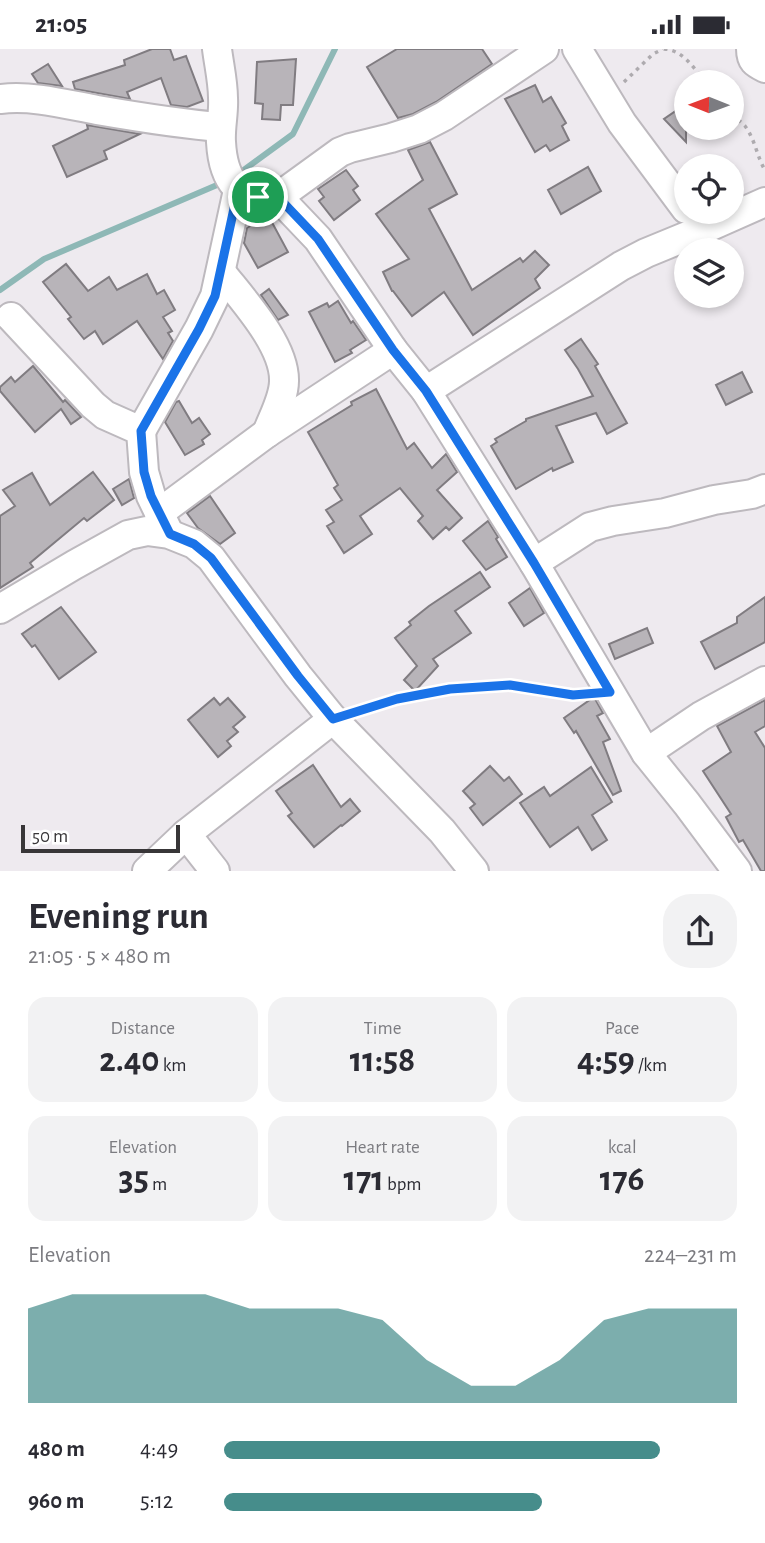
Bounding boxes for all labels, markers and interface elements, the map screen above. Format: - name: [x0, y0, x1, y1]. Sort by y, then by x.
- text: 21:05: [35, 11, 87, 37]
- north arrow: [674, 70, 744, 140]
- map controls: [674, 70, 744, 308]
- button: locate: [674, 154, 744, 224]
- pin: [228, 167, 288, 227]
- icon: arrive: [239, 178, 277, 216]
- button: layers: [674, 238, 744, 308]
- scale bar: [21, 822, 180, 854]
- text: 50 m: [32, 827, 68, 846]
- button: share: [663, 894, 737, 968]
- text: Evening run: [28, 898, 209, 936]
- text: 21:05 · 5 × 480 m: [28, 945, 171, 968]
- text: Distance: [111, 1019, 175, 1038]
- text: Time: [364, 1019, 401, 1038]
- text: Pace: [605, 1019, 639, 1038]
- text: 2.40: [99, 1043, 160, 1078]
- text: 11:58: [350, 1043, 415, 1078]
- text: 4:59: [577, 1043, 635, 1078]
- text: km: [160, 1056, 187, 1075]
- text: /km: [635, 1056, 667, 1075]
- text: Elevation: [108, 1138, 177, 1157]
- text: Heart rate: [345, 1138, 420, 1157]
- text: kcal: [608, 1138, 637, 1157]
- text: 35: [119, 1162, 149, 1197]
- text: 171: [344, 1162, 384, 1197]
- text: 176: [600, 1162, 644, 1197]
- text: m: [149, 1175, 167, 1194]
- text: bpm: [384, 1175, 421, 1194]
- text: Elevation: [28, 1244, 111, 1267]
- text: 224–231 m: [644, 1244, 737, 1267]
- text: 480 m: [28, 1438, 85, 1461]
- text: 4:49: [140, 1438, 178, 1461]
- text: 960 m: [28, 1490, 84, 1513]
- text: 5:12: [140, 1490, 173, 1513]

